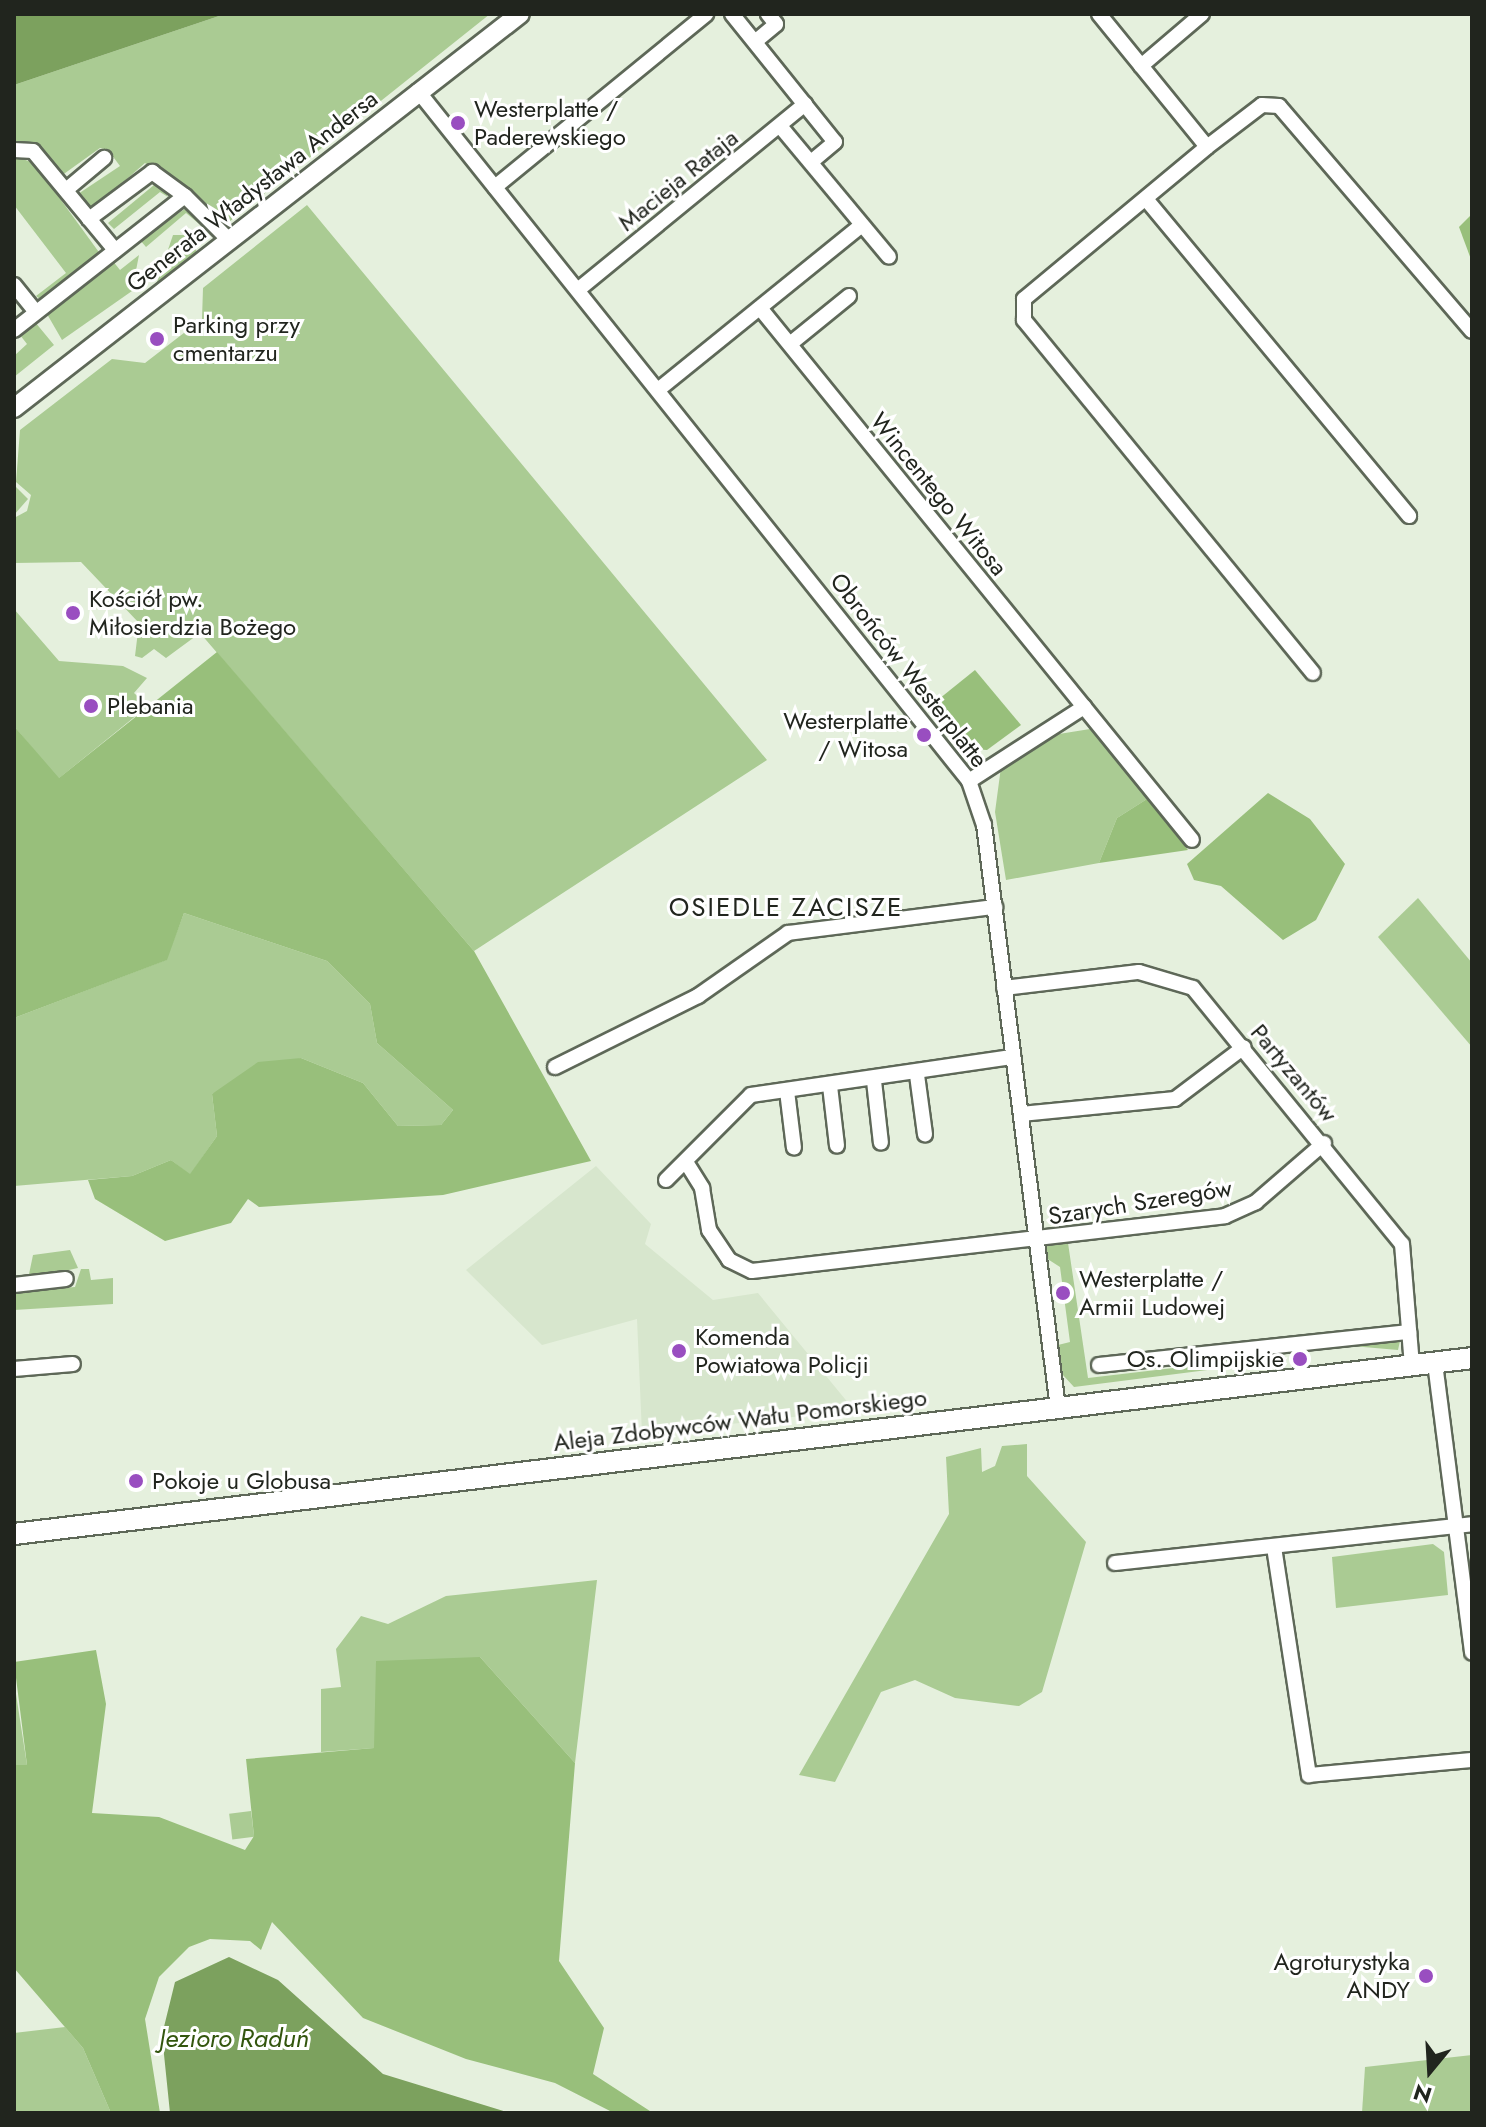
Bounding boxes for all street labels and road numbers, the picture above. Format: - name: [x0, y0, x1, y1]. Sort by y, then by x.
- street label: Generała Władysława Andersa: [121, 84, 383, 298]
- street label: Macieja Rataja: [612, 123, 744, 237]
- street label: Wincentego Witosa: [864, 407, 1014, 581]
- street label: Obrońców Westerplatte: [824, 567, 994, 773]
- street label: Partyzantów: [1245, 1018, 1343, 1128]
- street label: Szarych Szeregów: [1046, 1173, 1234, 1231]
- street label: Aleja Zdobywców Wału Pomorskiego: [552, 1383, 928, 1457]

